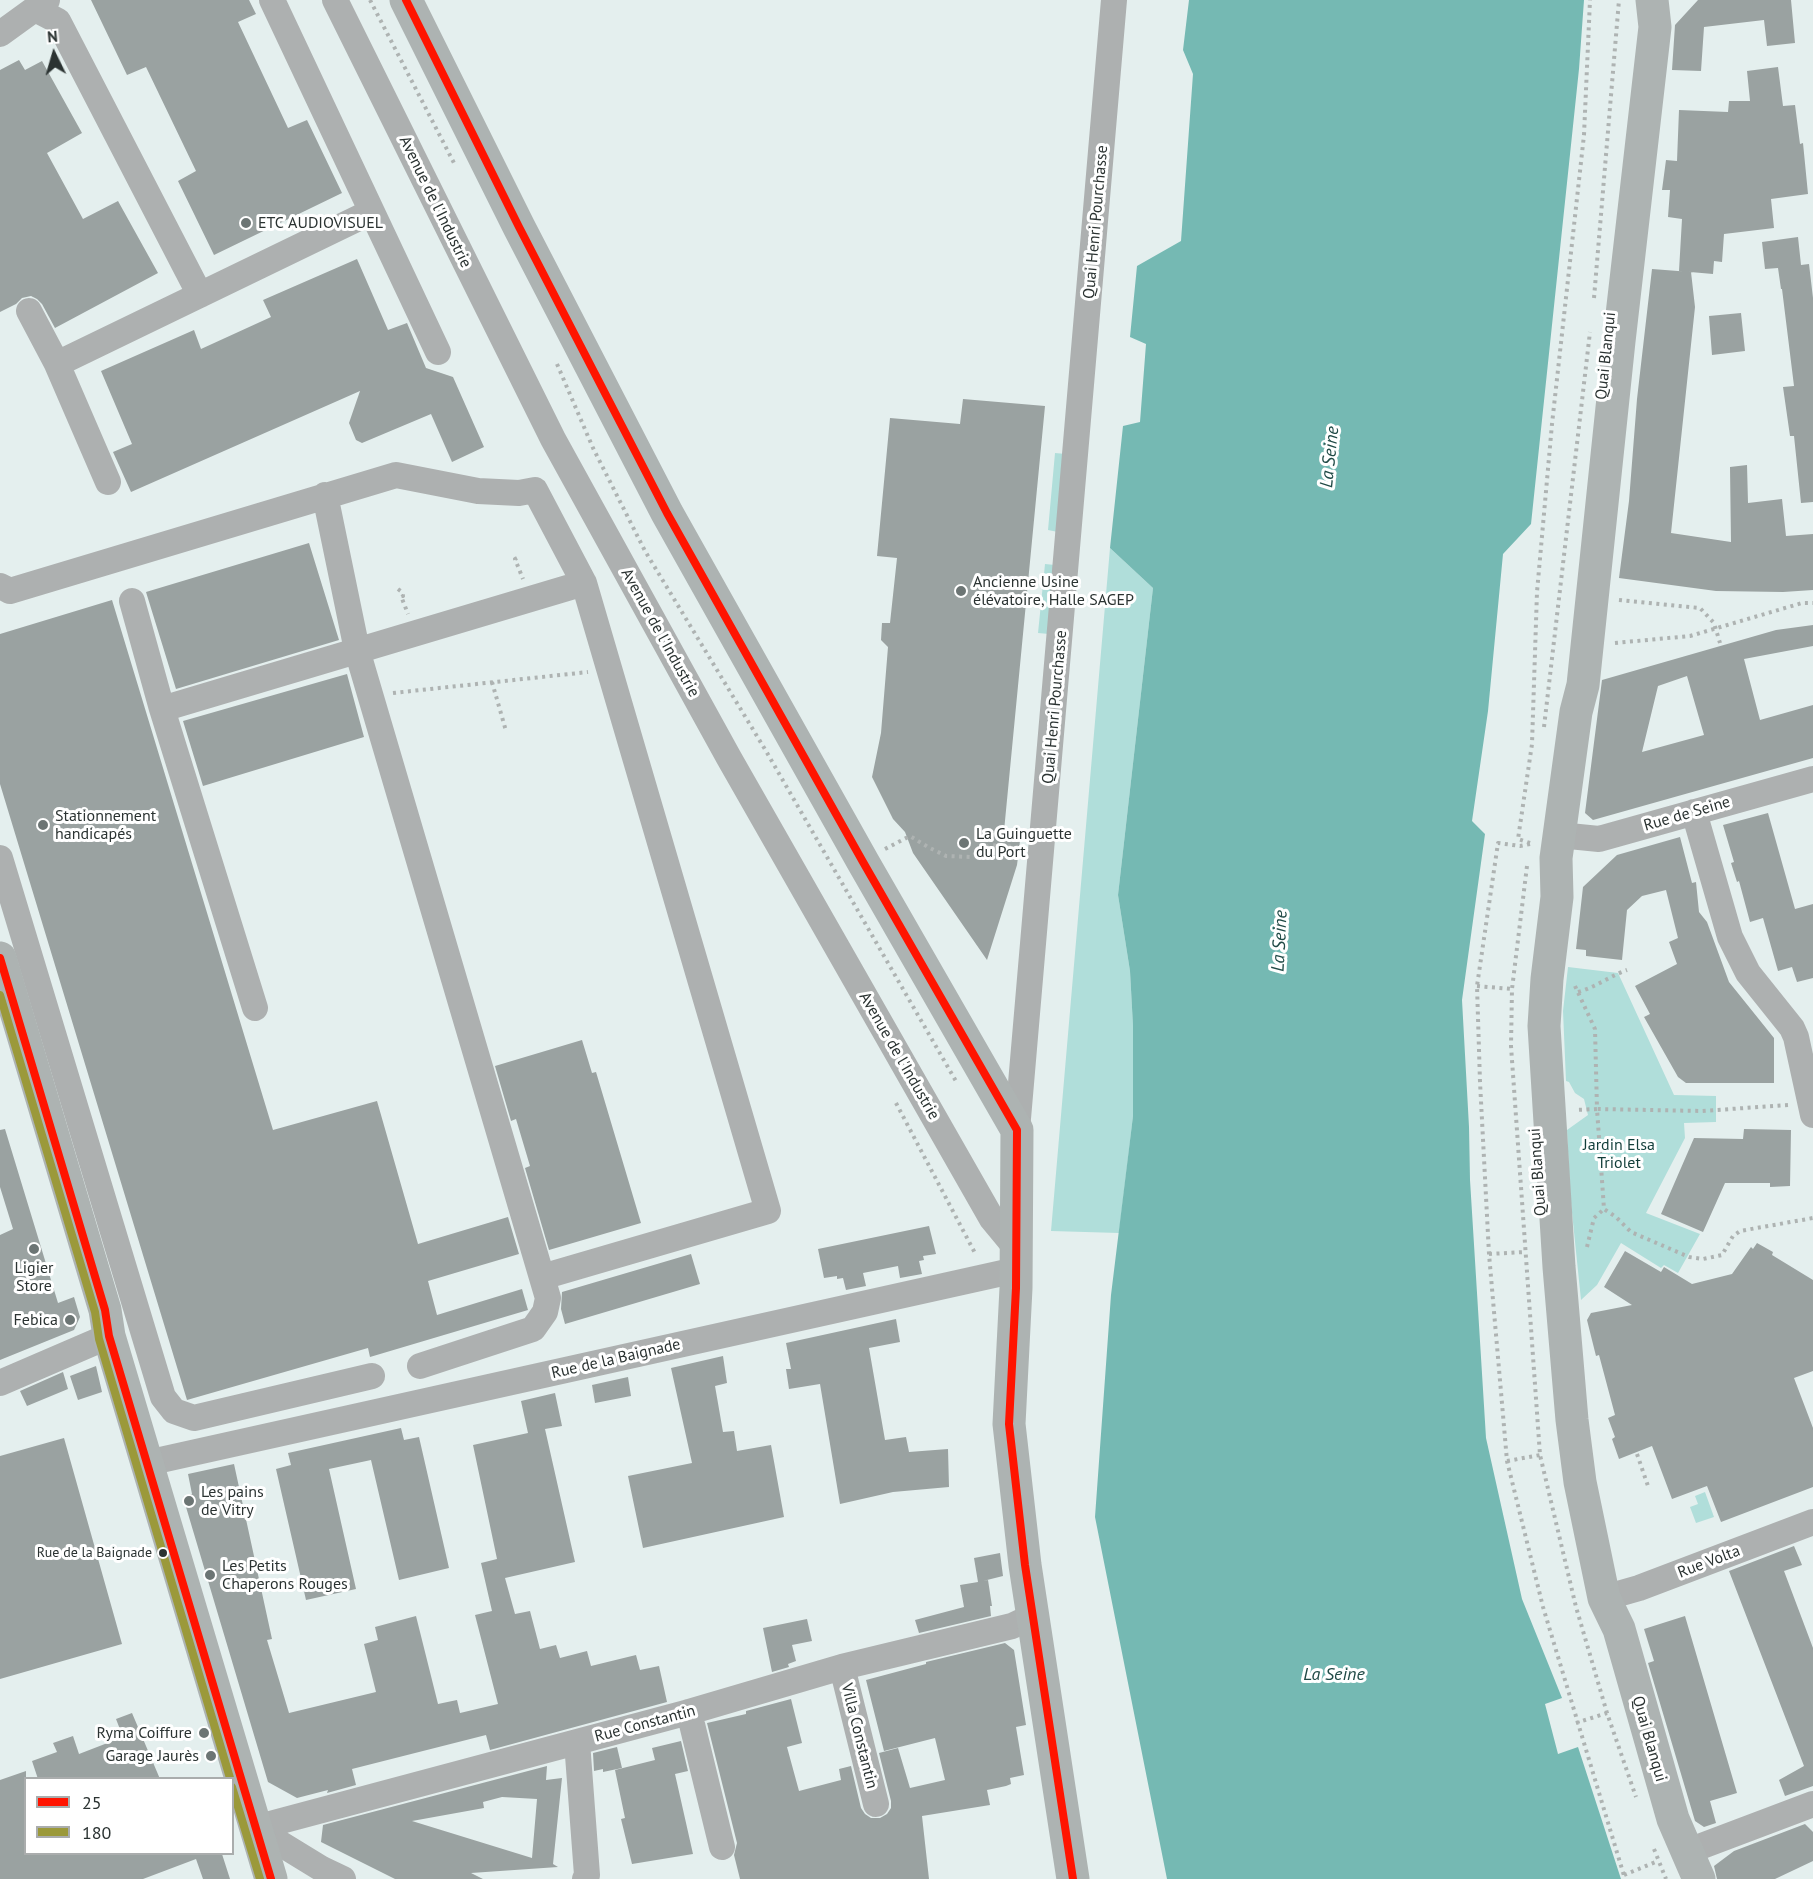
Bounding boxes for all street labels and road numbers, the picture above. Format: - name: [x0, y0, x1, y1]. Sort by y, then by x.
- street label: Avenue de l'Industrie: [395, 133, 475, 271]
- street label: Quai Henri Pourchasse: [1080, 144, 1112, 300]
- street label: Quai Blanqui: [1592, 311, 1620, 401]
- street label: Avenue de l'Industrie: [617, 565, 703, 701]
- street label: Quai Henri Pourchasse: [1039, 629, 1071, 785]
- street label: Rue de Seine: [1641, 792, 1733, 836]
- street label: Avenue de l'Industrie: [855, 989, 943, 1123]
- street label: Quai Blanqui: [1525, 1127, 1551, 1217]
- street label: Rue de la Baignade: [550, 1335, 682, 1383]
- street label: Rue Volta: [1675, 1541, 1743, 1583]
- street label: Villa Constantin: [837, 1681, 881, 1791]
- street label: Quai Blanqui: [1628, 1694, 1670, 1784]
- street label: Rue Constantin: [592, 1701, 698, 1747]

